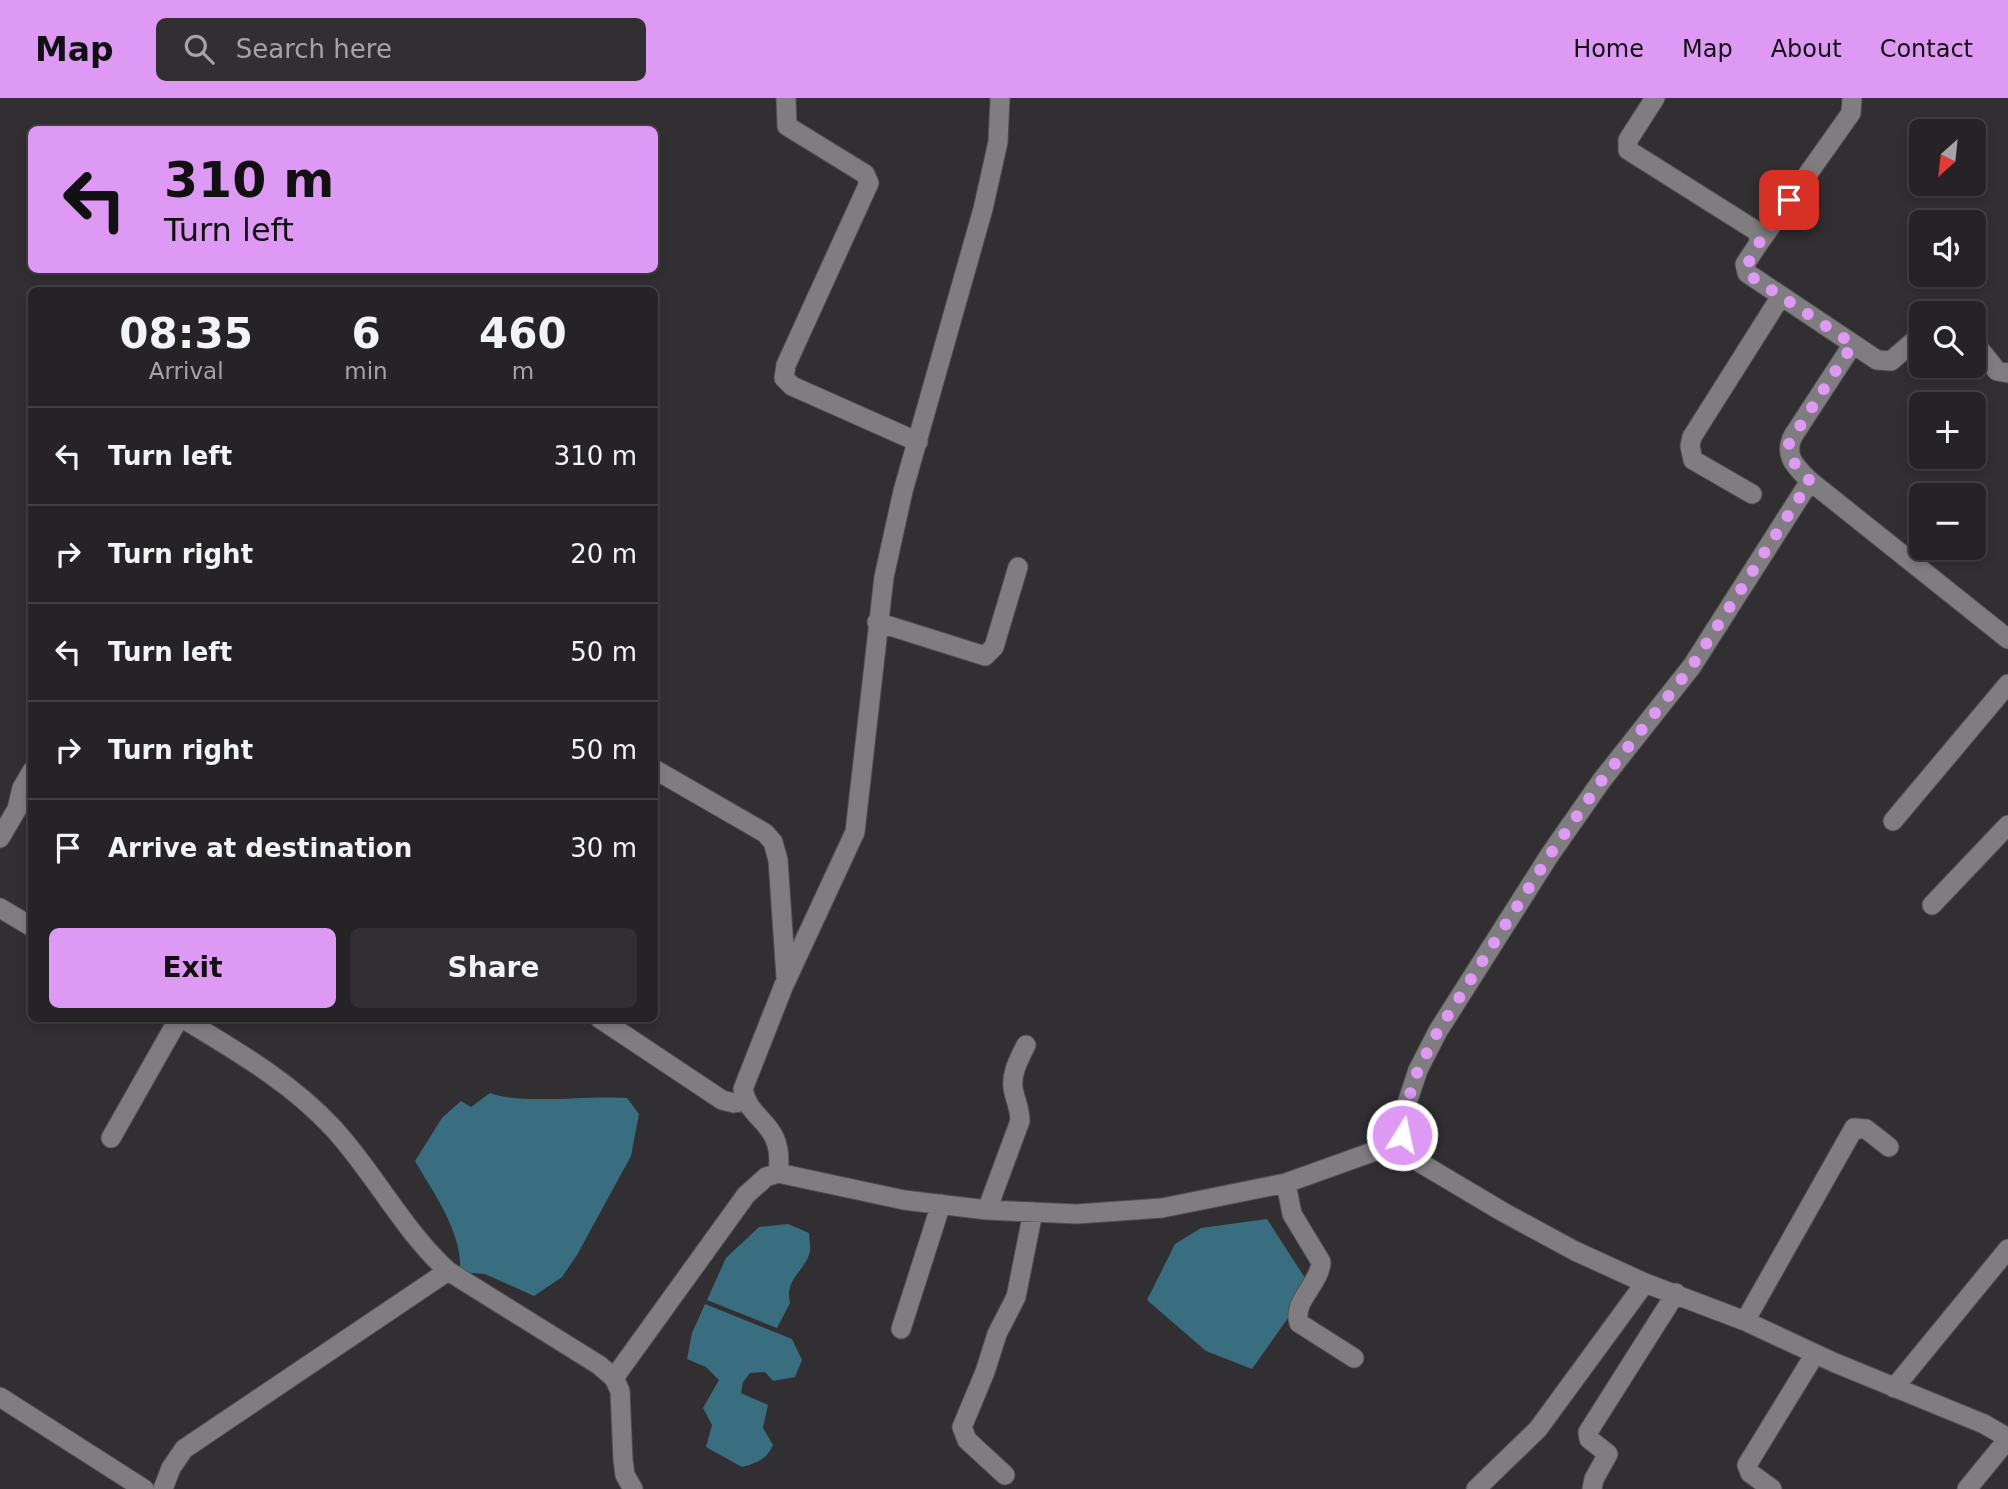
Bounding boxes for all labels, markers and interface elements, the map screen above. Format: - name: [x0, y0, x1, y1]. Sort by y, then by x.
- search box: [156, 18, 646, 81]
- text: Map: [35, 30, 114, 69]
- icon: search: [180, 30, 218, 68]
- text: Search here: [236, 34, 392, 64]
- text: Home: [1573, 35, 1644, 63]
- text: Map: [1682, 35, 1733, 63]
- text: About: [1771, 35, 1842, 63]
- text: Contact: [1880, 35, 1973, 63]
- north arrow: [1909, 119, 1986, 196]
- map controls: [1909, 119, 1986, 560]
- text: 310 m: [164, 152, 334, 209]
- icon: left: [49, 154, 140, 245]
- pin: [1759, 170, 1819, 230]
- icon: arrive: [1770, 181, 1808, 219]
- button: sound: [1909, 210, 1986, 287]
- text: Turn left: [164, 211, 294, 249]
- button: search: [1909, 301, 1986, 378]
- text: 08:35: [119, 309, 253, 358]
- text: 6: [351, 309, 381, 358]
- text: 460: [479, 309, 567, 358]
- text: Arrival: [149, 358, 224, 384]
- text: min: [344, 358, 388, 384]
- text: m: [512, 358, 534, 384]
- button: +: [1909, 392, 1986, 469]
- icon: left: [49, 437, 87, 475]
- text: Turn left: [108, 441, 232, 471]
- text: 310 m: [554, 441, 637, 471]
- button: −: [1909, 483, 1986, 560]
- icon: right: [49, 535, 87, 573]
- text: Turn right: [108, 539, 253, 569]
- text: 20 m: [570, 539, 637, 569]
- icon: left: [49, 633, 87, 671]
- text: Turn left: [108, 637, 232, 667]
- text: 50 m: [570, 637, 637, 667]
- icon: right: [49, 731, 87, 769]
- text: Turn right: [108, 735, 253, 765]
- text: 50 m: [570, 735, 637, 765]
- icon: arrive: [49, 829, 87, 867]
- text: Arrive at destination: [108, 833, 412, 863]
- text: 30 m: [570, 833, 637, 863]
- button: Exit: [49, 928, 336, 1008]
- button: Share: [350, 928, 637, 1008]
- position arrow: [1365, 1098, 1439, 1172]

